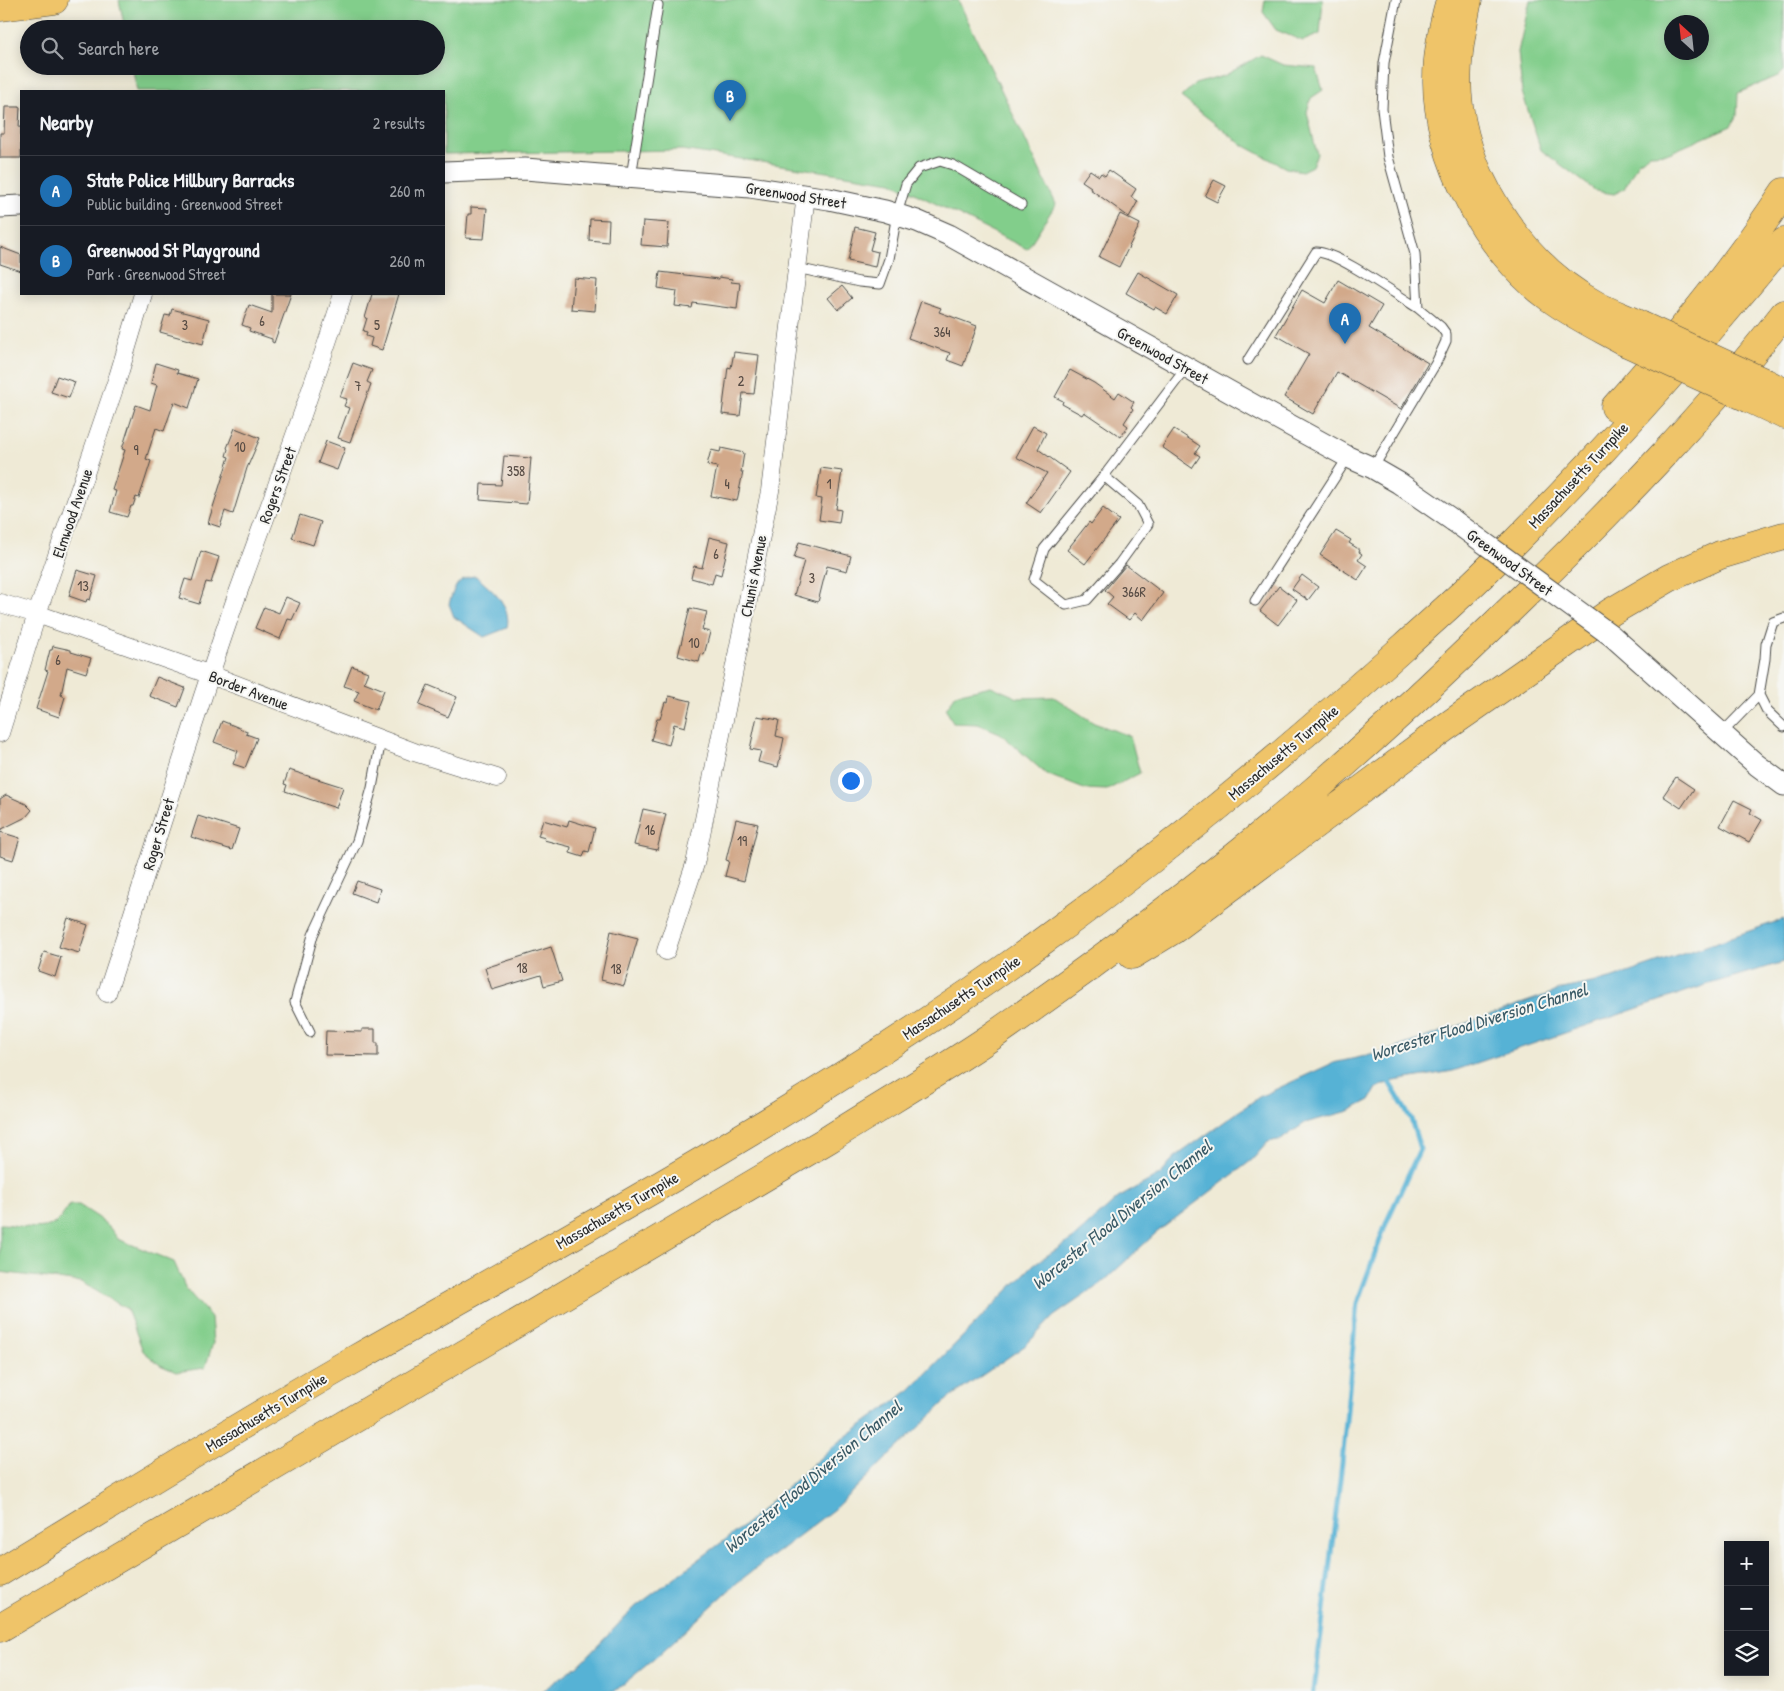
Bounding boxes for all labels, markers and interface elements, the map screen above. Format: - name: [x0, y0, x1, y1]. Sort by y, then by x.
- north arrow: [1664, 15, 1709, 60]
- search box: [20, 20, 445, 75]
- icon: search: [38, 34, 66, 62]
- text: Search here: [78, 35, 159, 61]
- pin: B: [714, 80, 746, 121]
- text: Nearby: [40, 108, 93, 137]
- text: 2 results: [373, 112, 425, 134]
- text: State Police Millbury Barracks: [87, 167, 294, 193]
- street label: Greenwood Street: [744, 176, 848, 214]
- text: A: [52, 180, 60, 202]
- text: 260 m: [389, 180, 425, 202]
- text: Public building · Greenwood Street: [87, 193, 282, 215]
- text: Greenwood St Playground: [87, 237, 259, 263]
- text: B: [52, 250, 60, 272]
- text: 260 m: [389, 250, 425, 272]
- text: Park · Greenwood Street: [87, 263, 226, 285]
- pin: A: [1329, 303, 1361, 344]
- house number: 6: [259, 311, 265, 330]
- house number: 3: [182, 315, 188, 334]
- house number: 5: [374, 315, 380, 334]
- street label: Greenwood Street: [1113, 321, 1213, 389]
- house number: 364: [933, 322, 951, 341]
- house number: 2: [738, 371, 745, 390]
- house number: 7: [355, 376, 362, 395]
- street label: Massachusetts Turnpike: [1523, 417, 1633, 533]
- house number: 10: [234, 437, 246, 456]
- house number: 9: [133, 440, 139, 459]
- street label: Rogers Street: [253, 443, 301, 527]
- house number: 358: [507, 461, 525, 480]
- street label: Elmwood Avenue: [46, 465, 98, 561]
- house number: 4: [724, 474, 730, 493]
- house number: 1: [826, 474, 832, 493]
- street label: Greenwood Street: [1463, 523, 1558, 601]
- street label: Chunis Avenue: [734, 532, 772, 619]
- house number: 6: [713, 544, 719, 563]
- house number: 3: [809, 568, 815, 587]
- house number: 13: [77, 576, 89, 595]
- house number: 366R: [1122, 582, 1146, 601]
- house number: 10: [688, 633, 700, 652]
- house number: 6: [55, 650, 61, 669]
- street label: Border Avenue: [206, 665, 293, 716]
- street label: Massachusetts Turnpike: [1223, 699, 1343, 805]
- your location: [838, 768, 864, 794]
- street label: Roger Street: [137, 795, 180, 873]
- house number: 16: [645, 820, 656, 839]
- house number: 19: [737, 831, 747, 850]
- street label: Massachusetts Turnpike: [898, 949, 1025, 1045]
- house number: 18: [516, 958, 528, 977]
- house number: 18: [610, 959, 622, 978]
- water label: Worcester Flood Diversion Channel: [1368, 976, 1591, 1066]
- water label: Worcester Flood Diversion Channel: [1026, 1133, 1218, 1295]
- street label: Massachusetts Turnpike: [552, 1166, 683, 1254]
- street label: Massachusetts Turnpike: [201, 1367, 331, 1457]
- water label: Worcester Flood Diversion Channel: [718, 1394, 908, 1559]
- map controls: [1724, 1541, 1769, 1676]
- button: +: [1724, 1541, 1769, 1586]
- button: −: [1724, 1586, 1769, 1631]
- button: layers: [1724, 1631, 1769, 1676]

